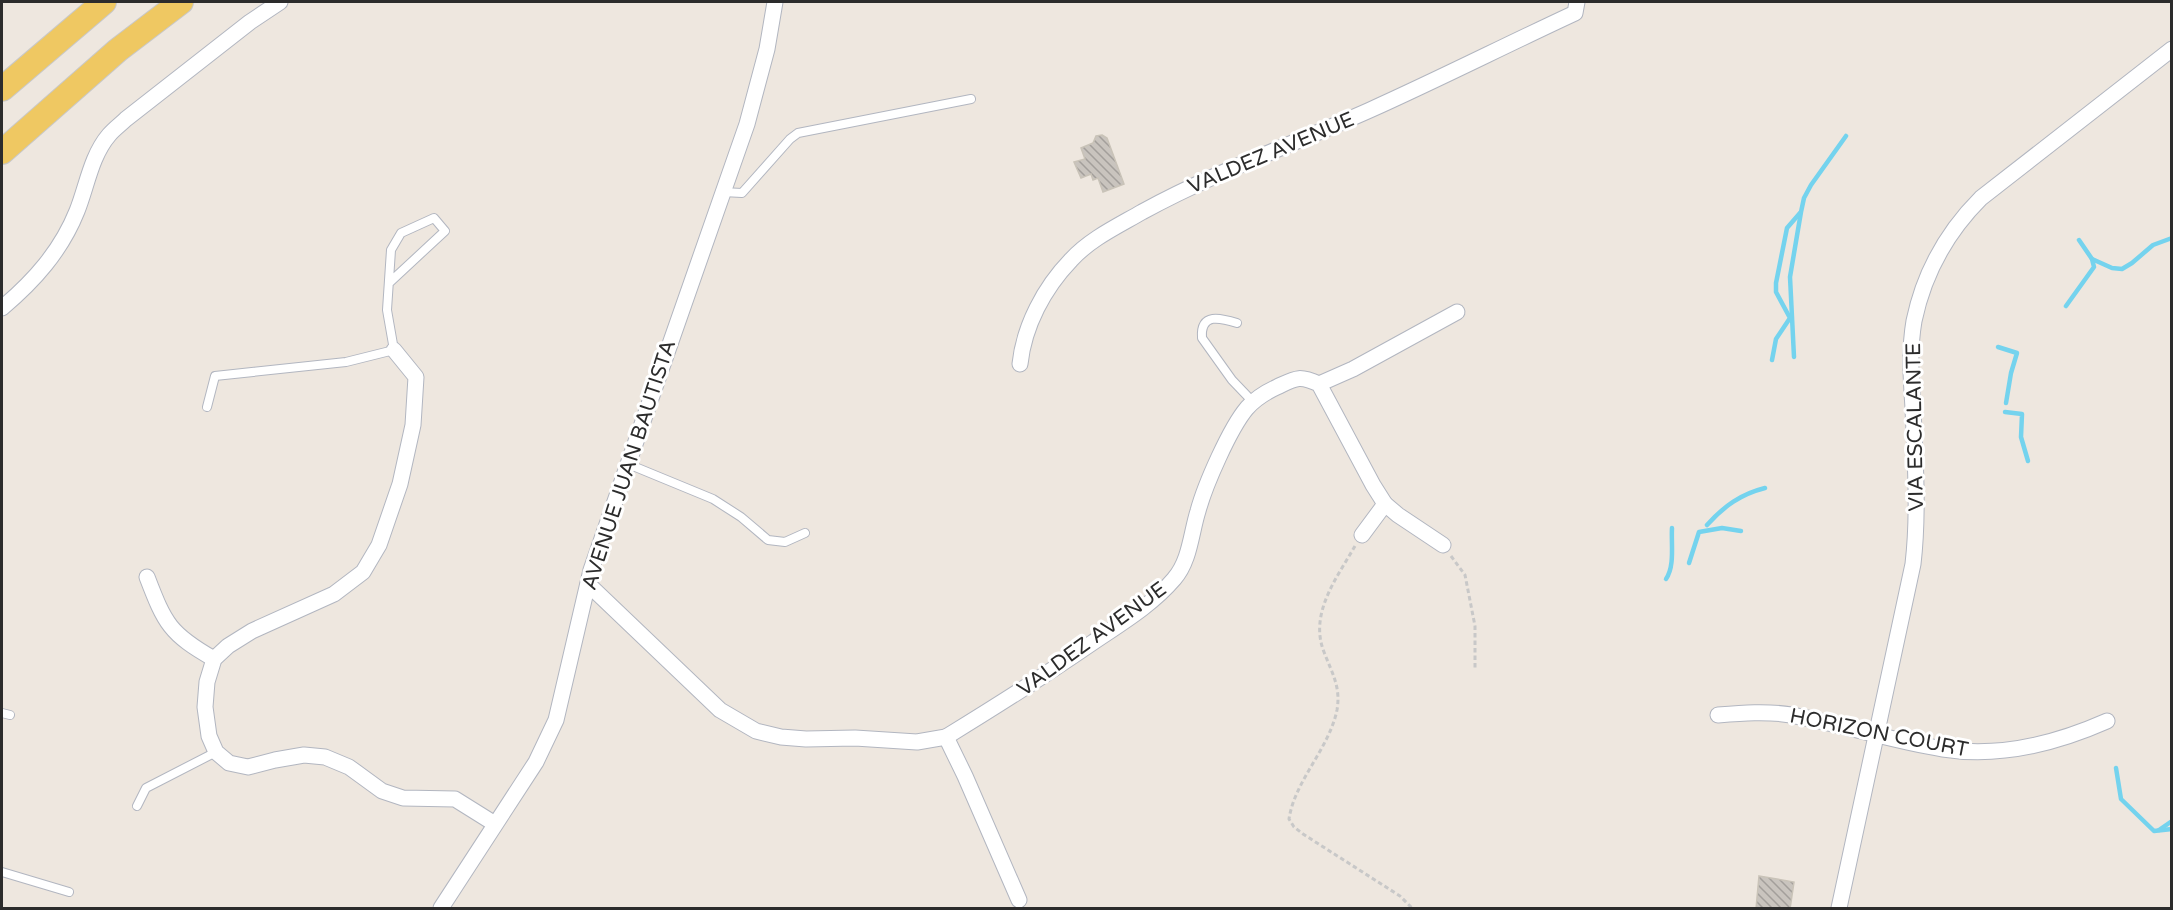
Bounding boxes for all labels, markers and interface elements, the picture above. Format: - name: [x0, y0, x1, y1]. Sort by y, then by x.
- street label: VALDEZ AVENUE: [1184, 107, 1358, 199]
- street label: AVENUE JUAN BAUTISTA: [577, 337, 681, 593]
- street label: VIA ESCALANTE: [1901, 342, 1929, 512]
- street label: VALDEZ AVENUE: [1013, 576, 1171, 702]
- street label: HORIZON COURT: [1788, 703, 1971, 763]

